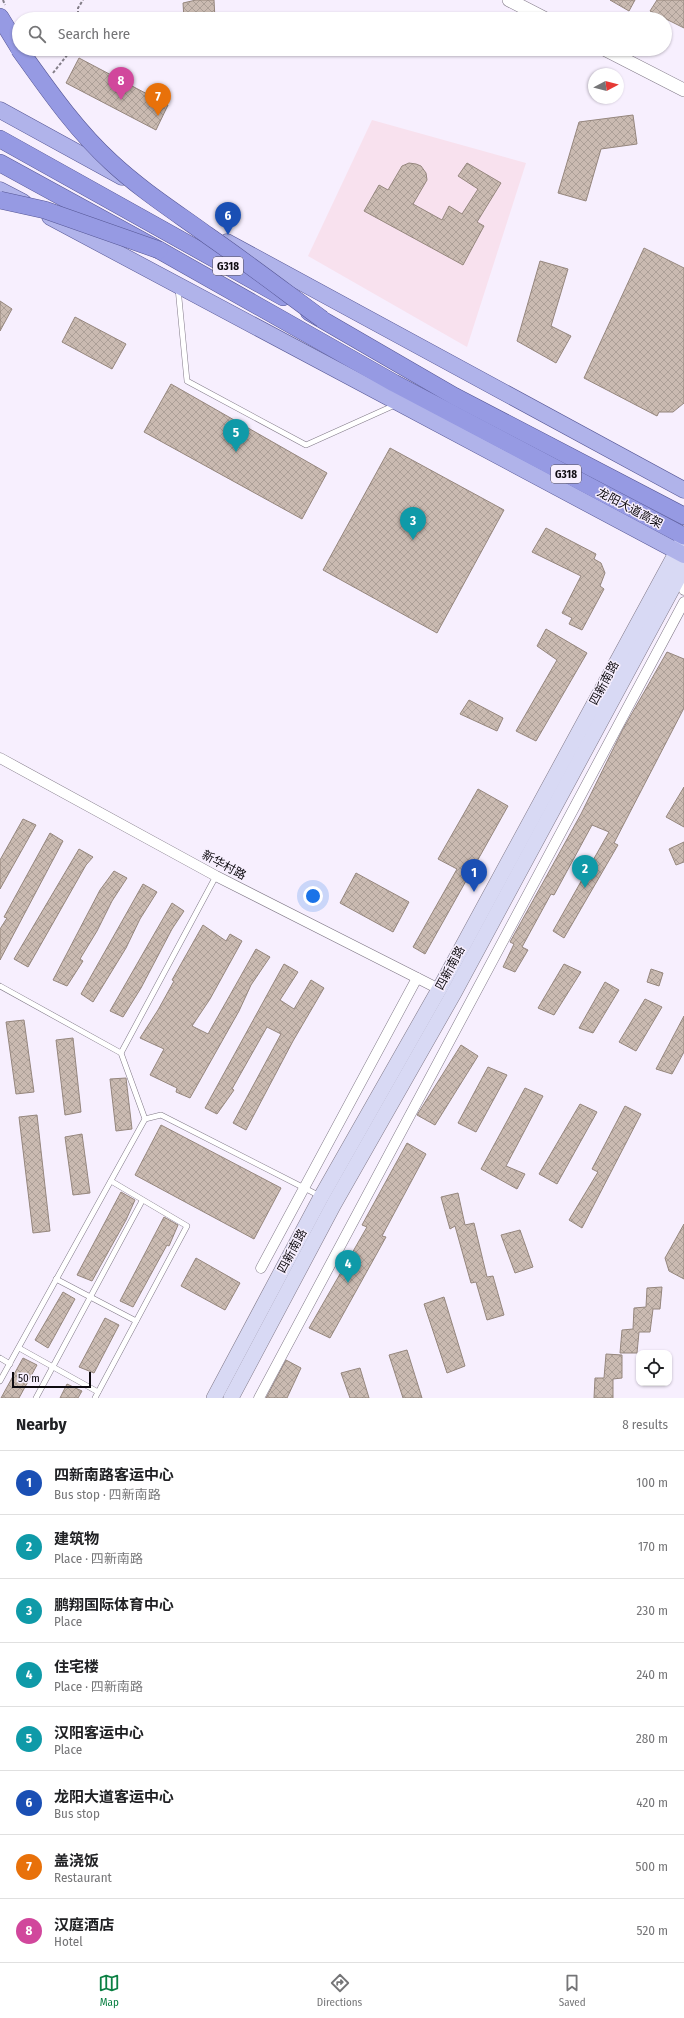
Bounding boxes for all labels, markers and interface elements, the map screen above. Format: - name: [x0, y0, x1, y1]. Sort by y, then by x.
- search box: [12, 12, 672, 56]
- icon: search: [26, 23, 48, 45]
- text: Search here: [58, 25, 130, 43]
- pin: 8: [108, 67, 134, 100]
- north arrow: [588, 68, 624, 104]
- pin: 7: [145, 83, 171, 116]
- pin: 6: [215, 202, 241, 235]
- road number: G318: [213, 257, 243, 275]
- pin: 5: [223, 419, 249, 452]
- road number: G318: [551, 465, 581, 483]
- street label: 龙阳大道高架: [595, 485, 665, 531]
- pin: 3: [400, 507, 426, 540]
- street label: 四新南路: [587, 659, 621, 707]
- street label: 新华村路: [200, 848, 248, 882]
- pin: 2: [572, 855, 598, 888]
- pin: 1: [461, 859, 487, 892]
- your location: [303, 886, 323, 906]
- street label: 四新南路: [433, 944, 467, 992]
- street label: 四新南路: [275, 1227, 309, 1275]
- pin: 4: [335, 1250, 361, 1283]
- map controls: [636, 1350, 672, 1386]
- button: locate: [636, 1350, 672, 1386]
- scale bar: [12, 1370, 91, 1389]
- text: 50 m: [18, 1372, 40, 1385]
- text: Nearby: [16, 1414, 67, 1435]
- text: 8 results: [622, 1417, 668, 1432]
- text: 四新南路客运中心: [54, 1466, 174, 1484]
- text: 1: [26, 1475, 32, 1490]
- text: 100 m: [636, 1475, 668, 1490]
- text: Bus stop · 四新南路: [54, 1487, 161, 1502]
- text: 建筑物: [54, 1530, 99, 1548]
- text: 2: [26, 1539, 32, 1554]
- text: 170 m: [638, 1539, 668, 1554]
- text: Place · 四新南路: [54, 1551, 143, 1566]
- text: 鹏翔国际体育中心: [54, 1596, 174, 1614]
- text: 3: [26, 1603, 32, 1618]
- text: 230 m: [637, 1603, 668, 1618]
- text: Place: [54, 1614, 82, 1629]
- text: 住宅楼: [54, 1658, 99, 1676]
- text: 4: [26, 1667, 32, 1682]
- text: 240 m: [636, 1667, 668, 1682]
- text: Place · 四新南路: [54, 1679, 143, 1694]
- text: 汉阳客运中心: [54, 1724, 144, 1742]
- text: 5: [26, 1731, 32, 1746]
- text: 280 m: [636, 1731, 668, 1746]
- text: Place: [54, 1742, 82, 1757]
- text: 龙阳大道客运中心: [54, 1788, 174, 1806]
- text: 6: [26, 1795, 32, 1810]
- text: 420 m: [636, 1795, 668, 1810]
- text: Bus stop: [54, 1806, 100, 1821]
- text: 盖浇饭: [54, 1852, 99, 1870]
- text: 7: [26, 1859, 32, 1874]
- text: 500 m: [635, 1859, 668, 1874]
- text: Restaurant: [54, 1870, 112, 1885]
- text: 汉庭酒店: [54, 1916, 114, 1934]
- text: 8: [26, 1923, 32, 1938]
- text: 520 m: [637, 1923, 668, 1938]
- text: Hotel: [54, 1934, 83, 1949]
- tab: Map: [98, 1972, 120, 2009]
- tab: Directions: [317, 1972, 362, 2009]
- tab: Saved: [559, 1972, 586, 2009]

